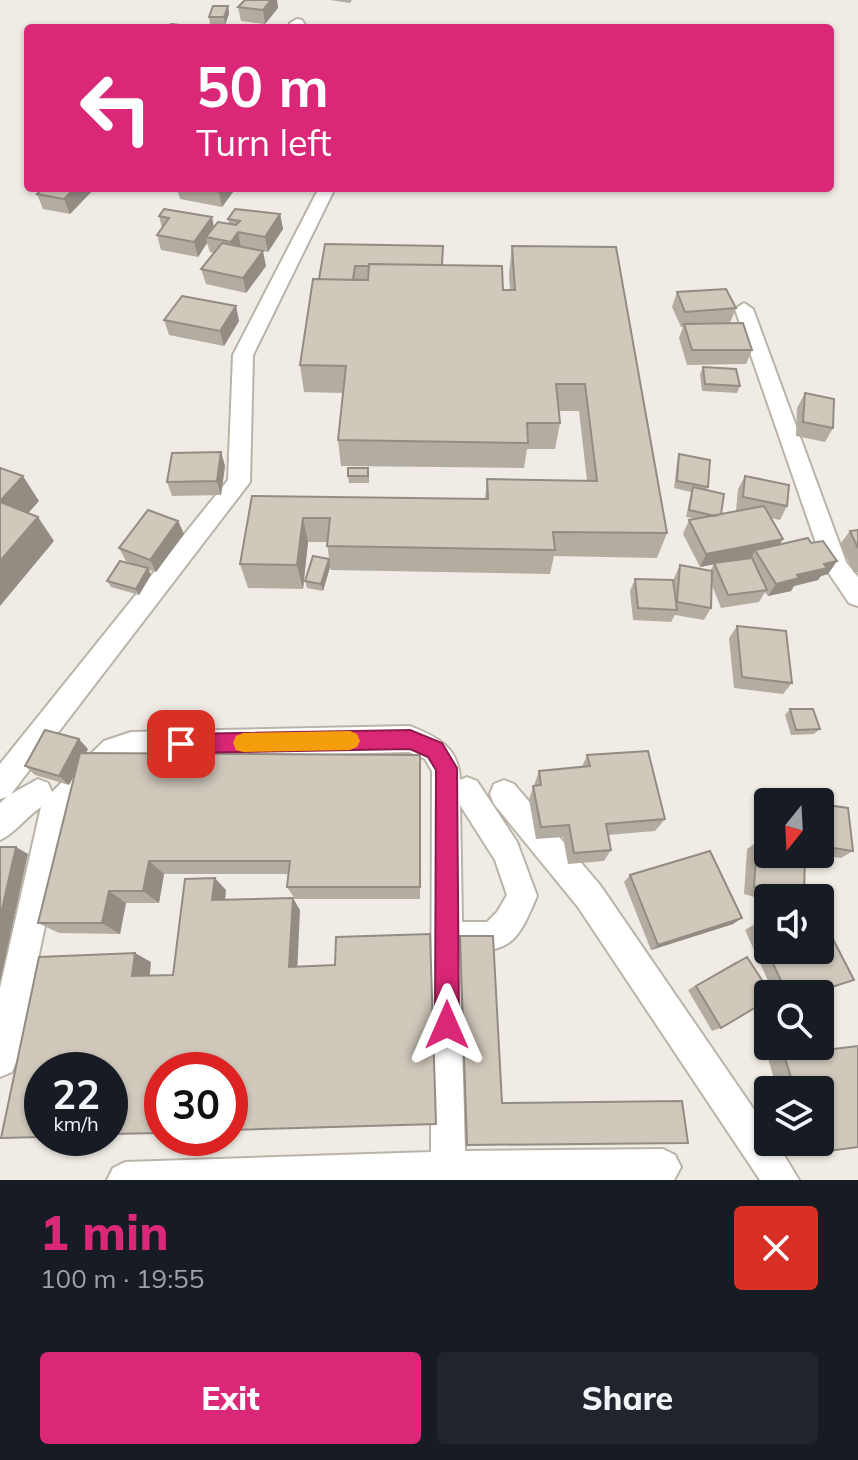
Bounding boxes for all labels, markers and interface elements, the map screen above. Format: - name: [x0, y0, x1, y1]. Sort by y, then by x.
- text: 50 m: [196, 51, 329, 121]
- icon: left: [64, 56, 168, 160]
- text: Turn left: [196, 120, 332, 165]
- pin: [147, 710, 215, 778]
- icon: arrive: [159, 722, 203, 766]
- north arrow: [754, 788, 834, 868]
- map controls: [754, 788, 834, 1156]
- button: sound: [754, 884, 834, 964]
- button: search: [754, 980, 834, 1060]
- position arrow: [405, 983, 489, 1067]
- speed limit sign: 30: [144, 1052, 248, 1156]
- text: 22: [52, 1069, 100, 1119]
- button: layers: [754, 1076, 834, 1156]
- text: km/h: [53, 1111, 99, 1136]
- text: 1 min: [40, 1202, 169, 1262]
- button: close: [734, 1206, 818, 1290]
- text: 100 m · 19:55: [40, 1262, 204, 1295]
- button: Exit: [40, 1352, 421, 1444]
- button: Share: [437, 1352, 818, 1444]

